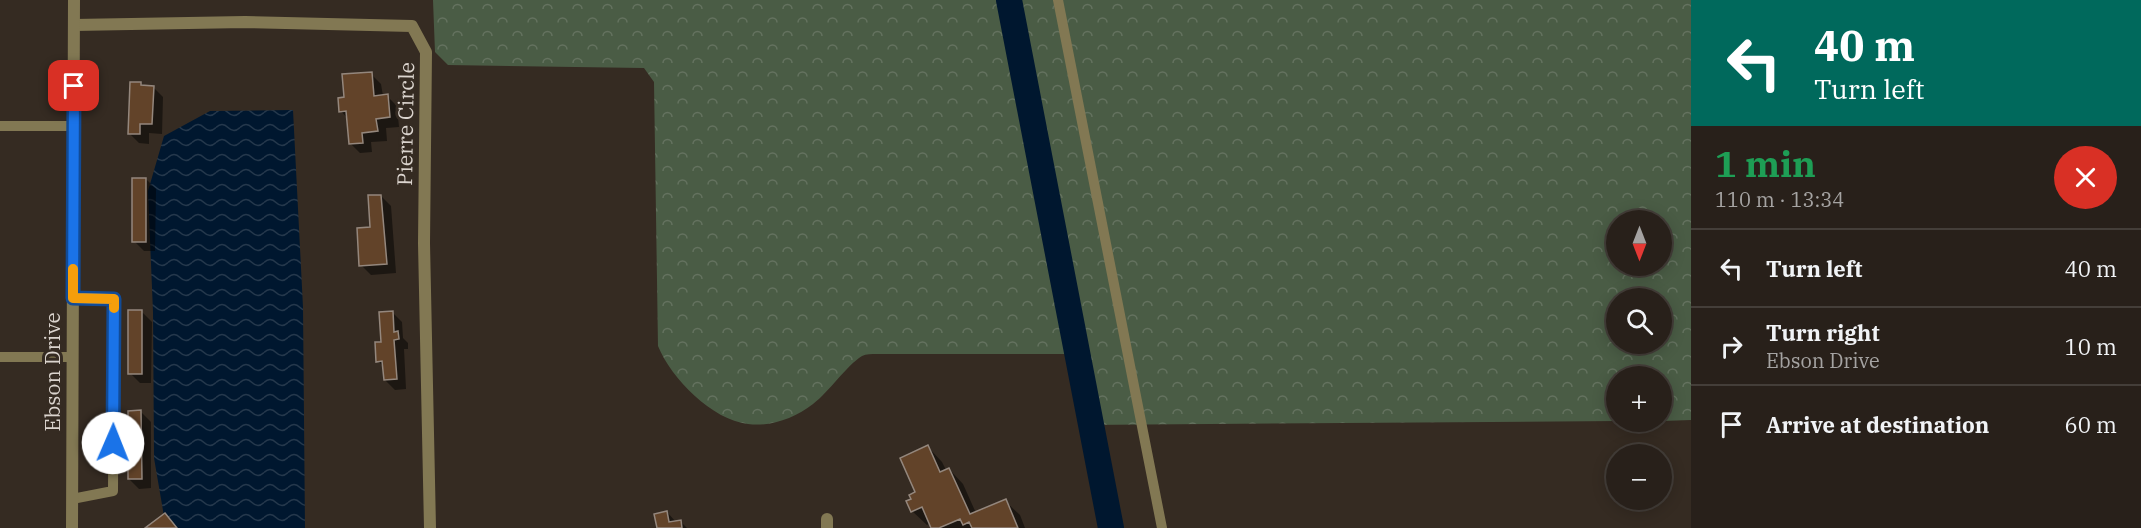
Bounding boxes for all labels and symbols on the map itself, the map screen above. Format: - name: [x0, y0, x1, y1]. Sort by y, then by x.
- pin: [48, 60, 99, 111]
- street label: Pierre Circle: [390, 62, 420, 186]
- north arrow: [1606, 210, 1672, 276]
- street label: Ebson Drive: [38, 312, 66, 432]
- position arrow: [81, 411, 145, 475]

